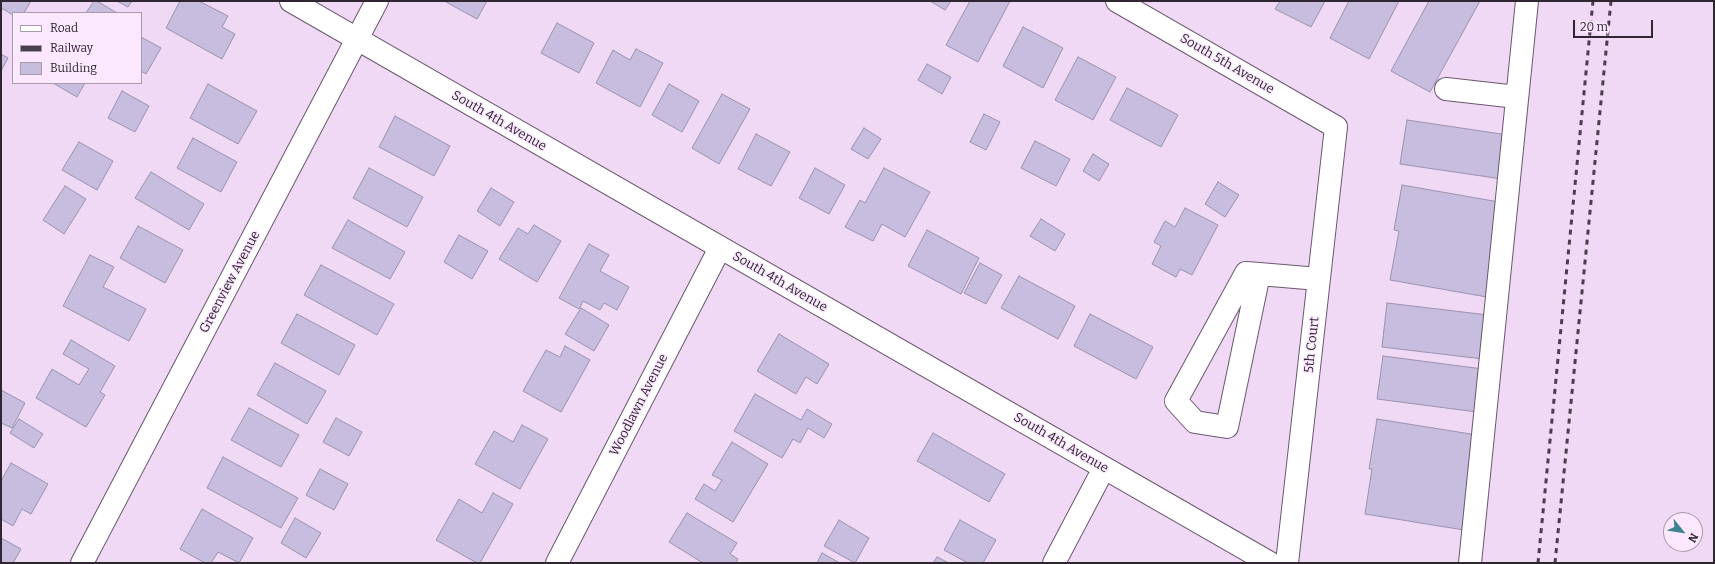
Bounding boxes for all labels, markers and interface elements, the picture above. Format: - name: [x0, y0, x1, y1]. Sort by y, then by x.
- legend: [12, 12, 142, 84]
- scale bar: [1575, 12, 1655, 38]
- text: 20 m: [1580, 20, 1608, 34]
- text: Road: [50, 21, 78, 35]
- street label: South 5th Avenue: [1177, 31, 1277, 97]
- text: Railway: [50, 41, 93, 55]
- text: Building: [50, 61, 97, 75]
- street label: South 4th Avenue: [449, 87, 549, 155]
- street label: Greenview Avenue: [197, 228, 263, 336]
- street label: South 4th Avenue: [730, 248, 830, 316]
- street label: 5th Court: [1301, 316, 1323, 374]
- street label: Woodlawn Avenue: [607, 351, 671, 459]
- street label: South 4th Avenue: [1011, 409, 1111, 477]
- north arrow: [1663, 512, 1703, 552]
- text: N: [1685, 531, 1701, 545]

